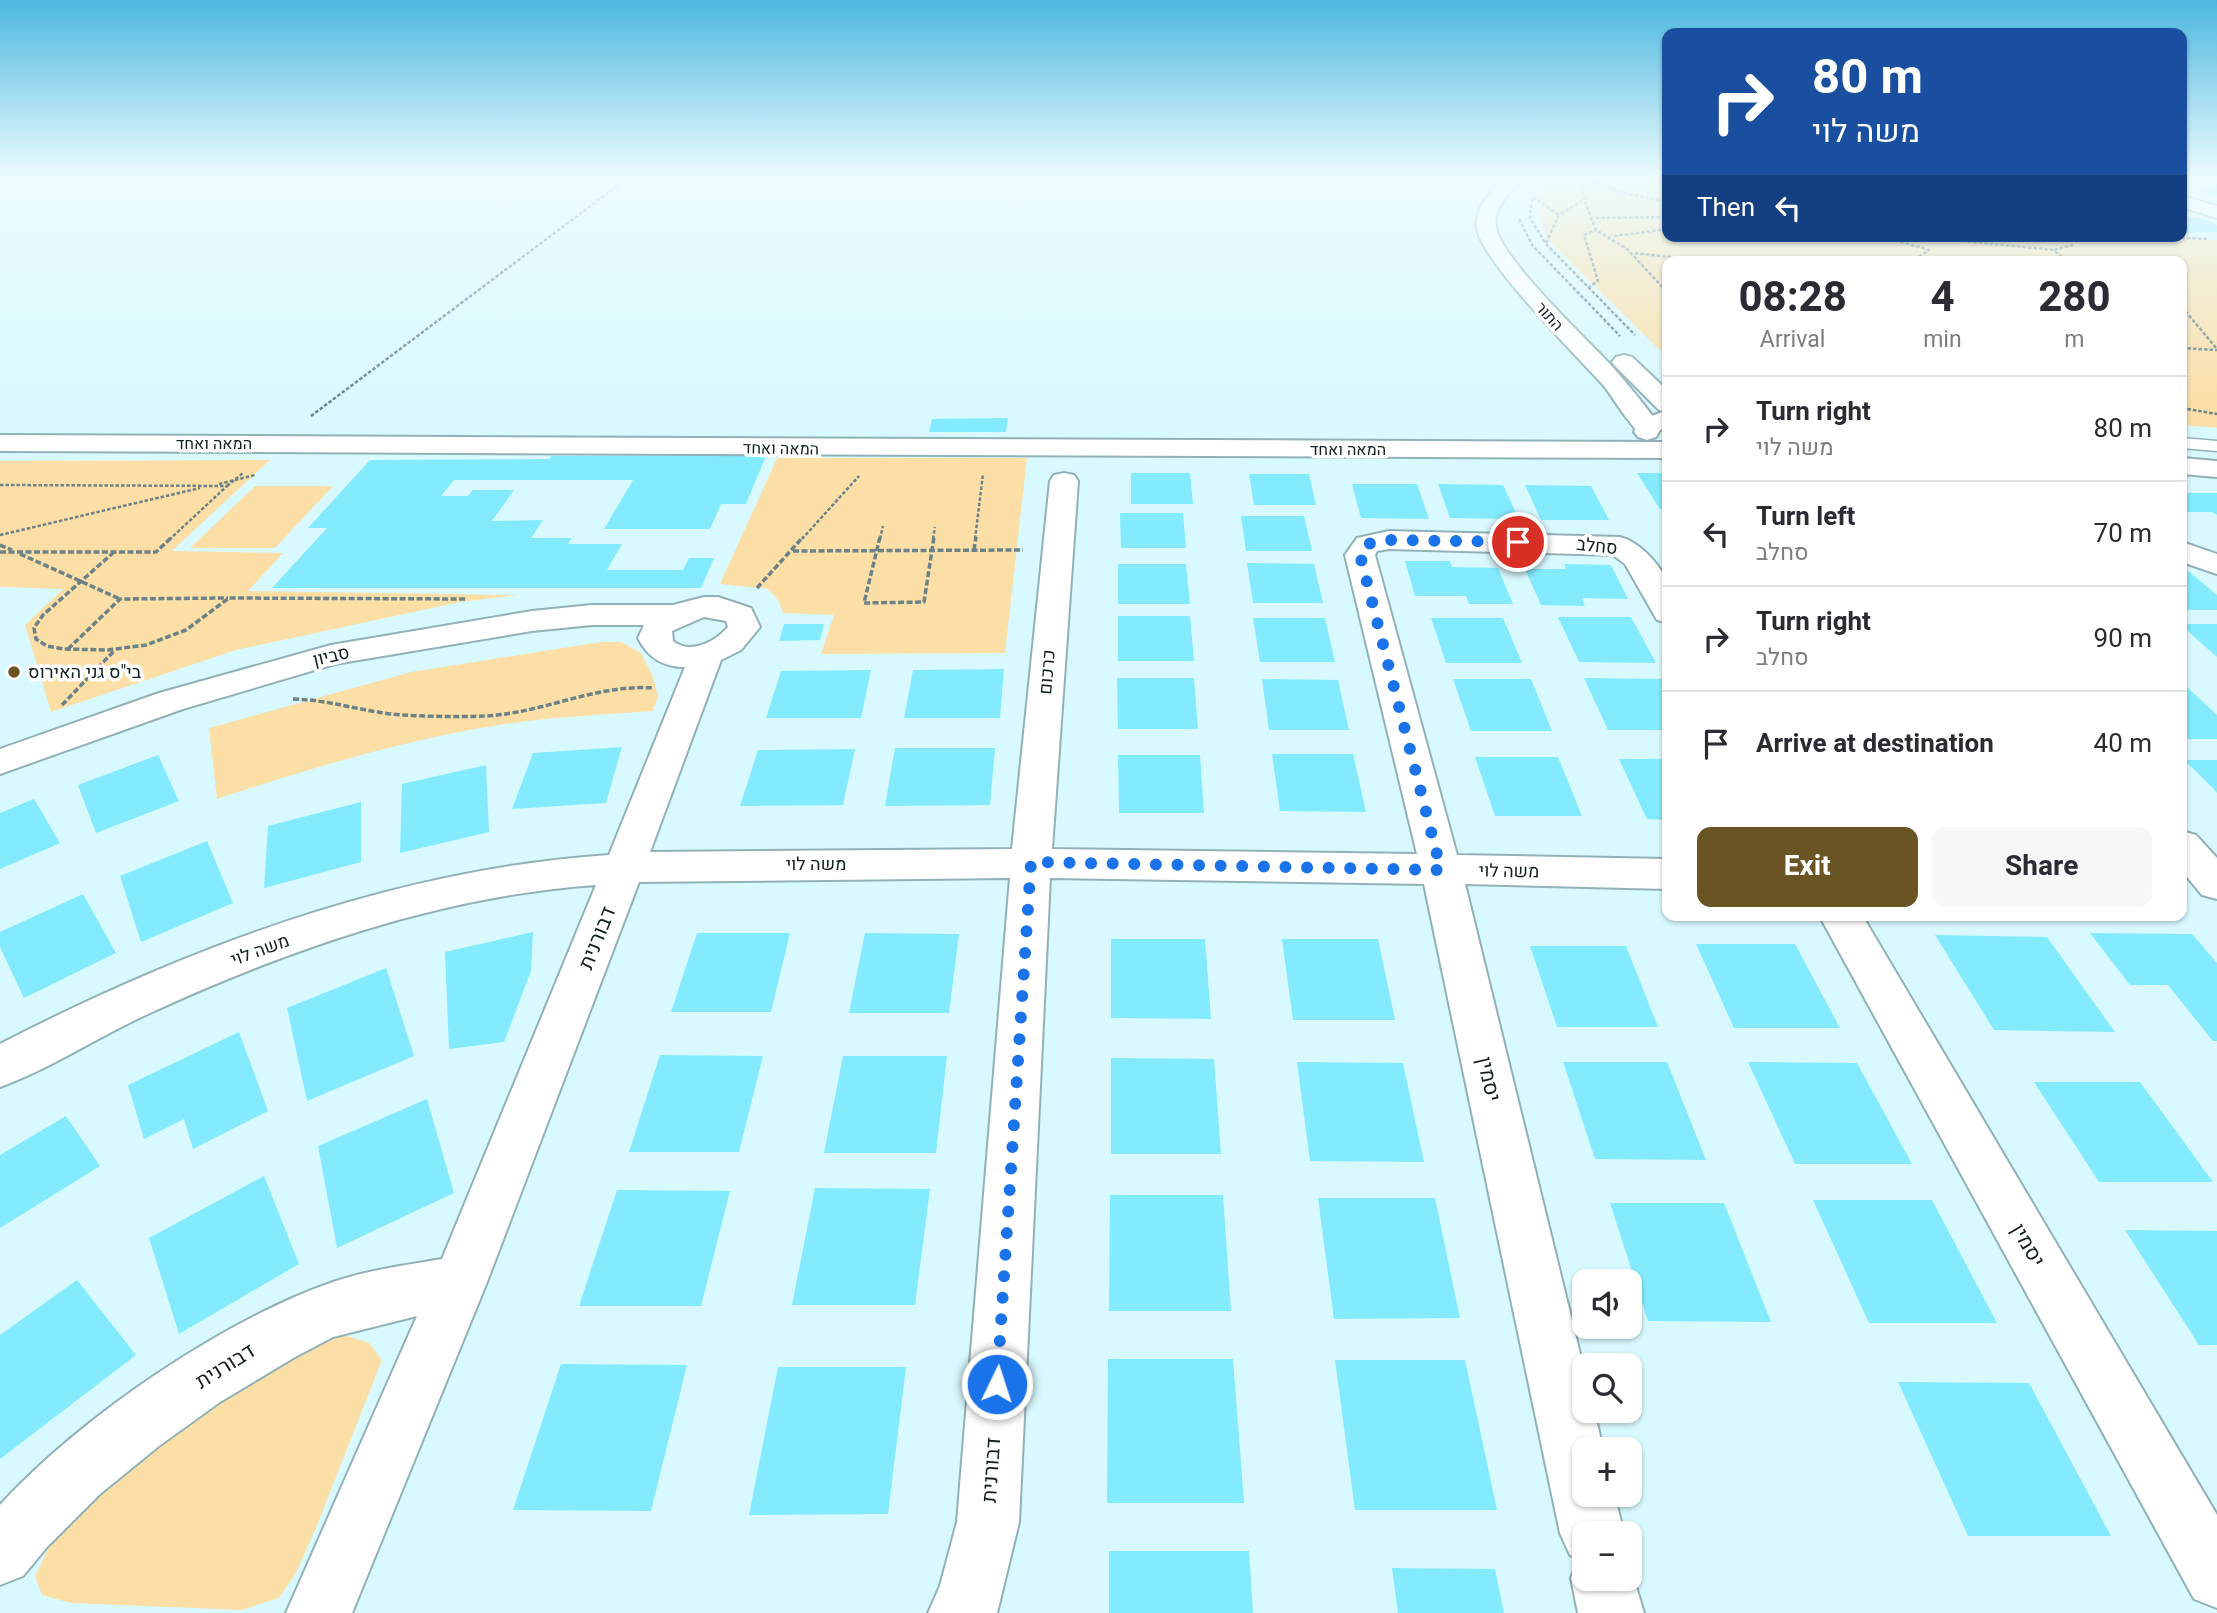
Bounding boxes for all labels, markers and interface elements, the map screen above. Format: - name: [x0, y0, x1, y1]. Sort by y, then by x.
- text: 80 m: [1812, 42, 1923, 114]
- icon: right: [1697, 56, 1788, 147]
- text: משה לוי: [1812, 108, 1920, 155]
- text: Then: [1697, 189, 1755, 227]
- icon: left: [1769, 189, 1807, 227]
- text: 08:28: [1738, 267, 1847, 329]
- text: 4: [1930, 267, 1955, 329]
- text: 280: [2038, 267, 2111, 329]
- street label: התור: [1530, 297, 1569, 337]
- text: Arrival: [1760, 323, 1825, 357]
- text: min: [1923, 323, 1962, 357]
- text: m: [2064, 323, 2084, 357]
- text: Turn right: [1756, 393, 1871, 431]
- icon: right: [1697, 410, 1735, 448]
- text: 80 m: [2094, 410, 2152, 448]
- text: משה לוי: [1756, 431, 1834, 465]
- street label: המאה ואחד: [176, 432, 252, 456]
- street label: המאה ואחד: [743, 436, 819, 462]
- street label: המאה ואחד: [1310, 438, 1386, 462]
- text: Turn left: [1756, 498, 1855, 536]
- pin: [1488, 512, 1548, 572]
- icon: left: [1697, 515, 1735, 553]
- text: 70 m: [2094, 515, 2152, 553]
- icon: arrive: [1499, 523, 1537, 561]
- street label: סחלב: [1575, 531, 1619, 562]
- text: סחלב: [1756, 536, 1809, 570]
- text: Turn right: [1756, 603, 1871, 641]
- icon: right: [1697, 620, 1735, 658]
- text: 90 m: [2094, 620, 2152, 658]
- street label: סביון: [310, 639, 352, 674]
- text: סחלב: [1756, 641, 1809, 675]
- street label: כרכום: [1032, 648, 1063, 696]
- place label: בי"ס גני האירוס: [28, 659, 142, 686]
- marker: בי"ס גני האירוס: [6, 664, 22, 680]
- icon: arrive: [1697, 725, 1735, 763]
- text: Arrive at destination: [1756, 725, 1994, 763]
- text: 40 m: [2094, 725, 2152, 763]
- button: Exit: [1697, 827, 1918, 907]
- button: Share: [1932, 827, 2152, 907]
- street label: משה לוי: [786, 851, 846, 878]
- street label: משה לוי: [1478, 857, 1540, 886]
- street label: דבורנית: [571, 902, 624, 974]
- street label: משה לוי: [227, 927, 293, 974]
- street label: יסמין: [1468, 1053, 1509, 1105]
- street label: יסמין: [2003, 1218, 2052, 1273]
- map controls: [1572, 1269, 1642, 1591]
- button: sound: [1572, 1269, 1642, 1339]
- street label: דבורנית: [189, 1336, 261, 1397]
- position arrow: [960, 1347, 1034, 1421]
- button: search: [1572, 1353, 1642, 1423]
- street label: דבורנית: [974, 1436, 1009, 1504]
- button: +: [1572, 1437, 1642, 1507]
- button: −: [1572, 1521, 1642, 1591]

